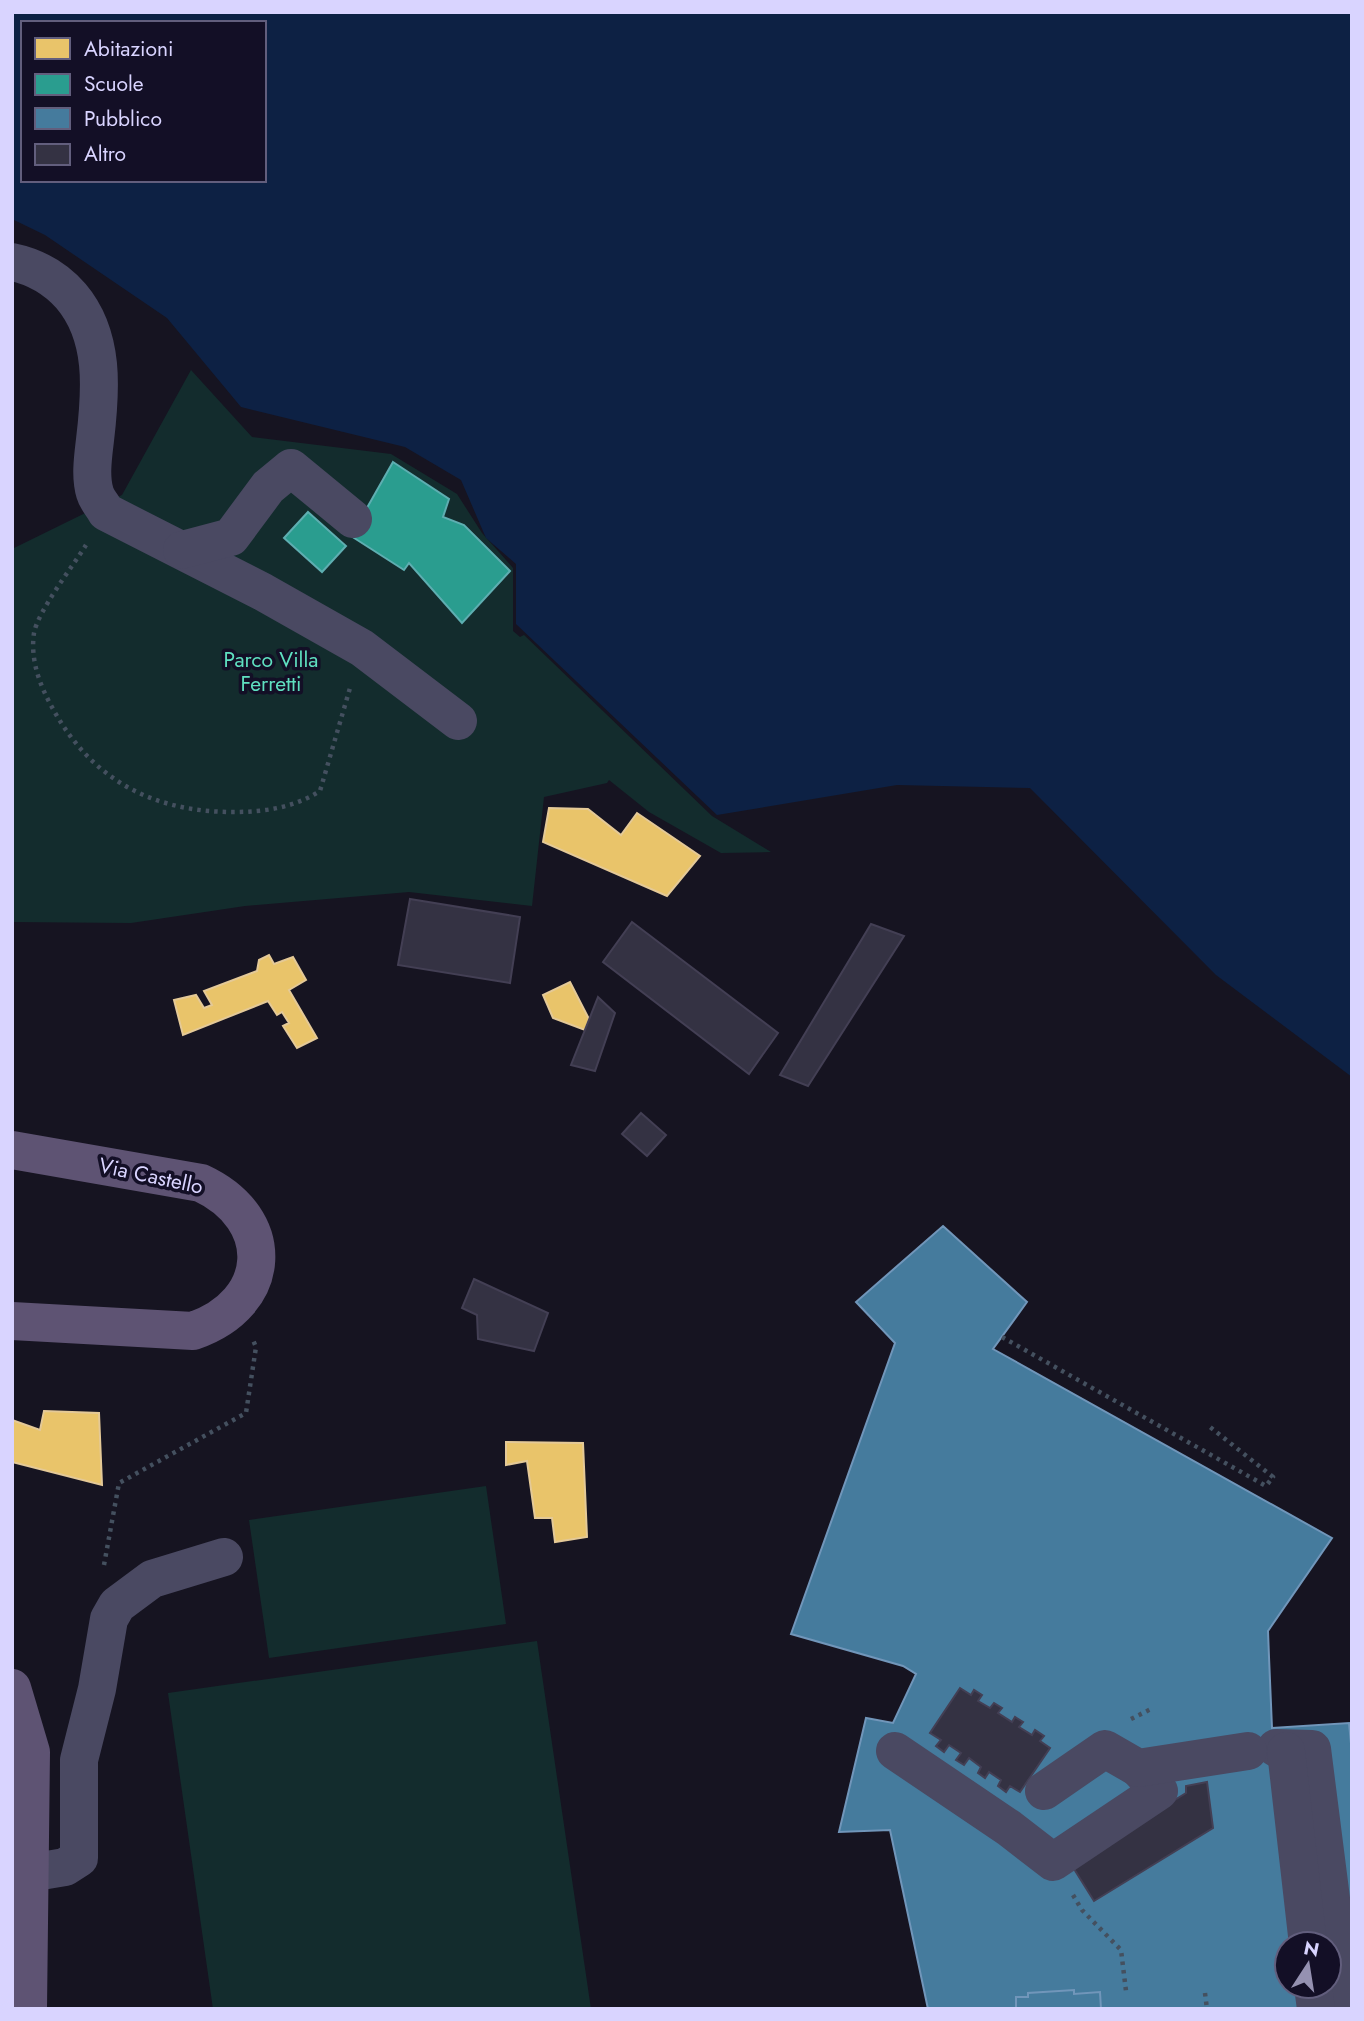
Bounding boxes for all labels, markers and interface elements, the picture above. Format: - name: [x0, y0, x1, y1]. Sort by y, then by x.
- legend: [21, 21, 266, 182]
- text: Abitazioni: [84, 34, 174, 64]
- text: Scuole: [84, 69, 144, 99]
- text: Pubblico: [84, 104, 162, 134]
- text: Altro: [84, 139, 126, 169]
- park label: Parco Villa Ferretti: [224, 645, 318, 699]
- street label: Via Castello: [96, 1150, 206, 1202]
- north arrow: [1273, 1930, 1343, 2000]
- text: N: [1301, 1934, 1322, 1964]

